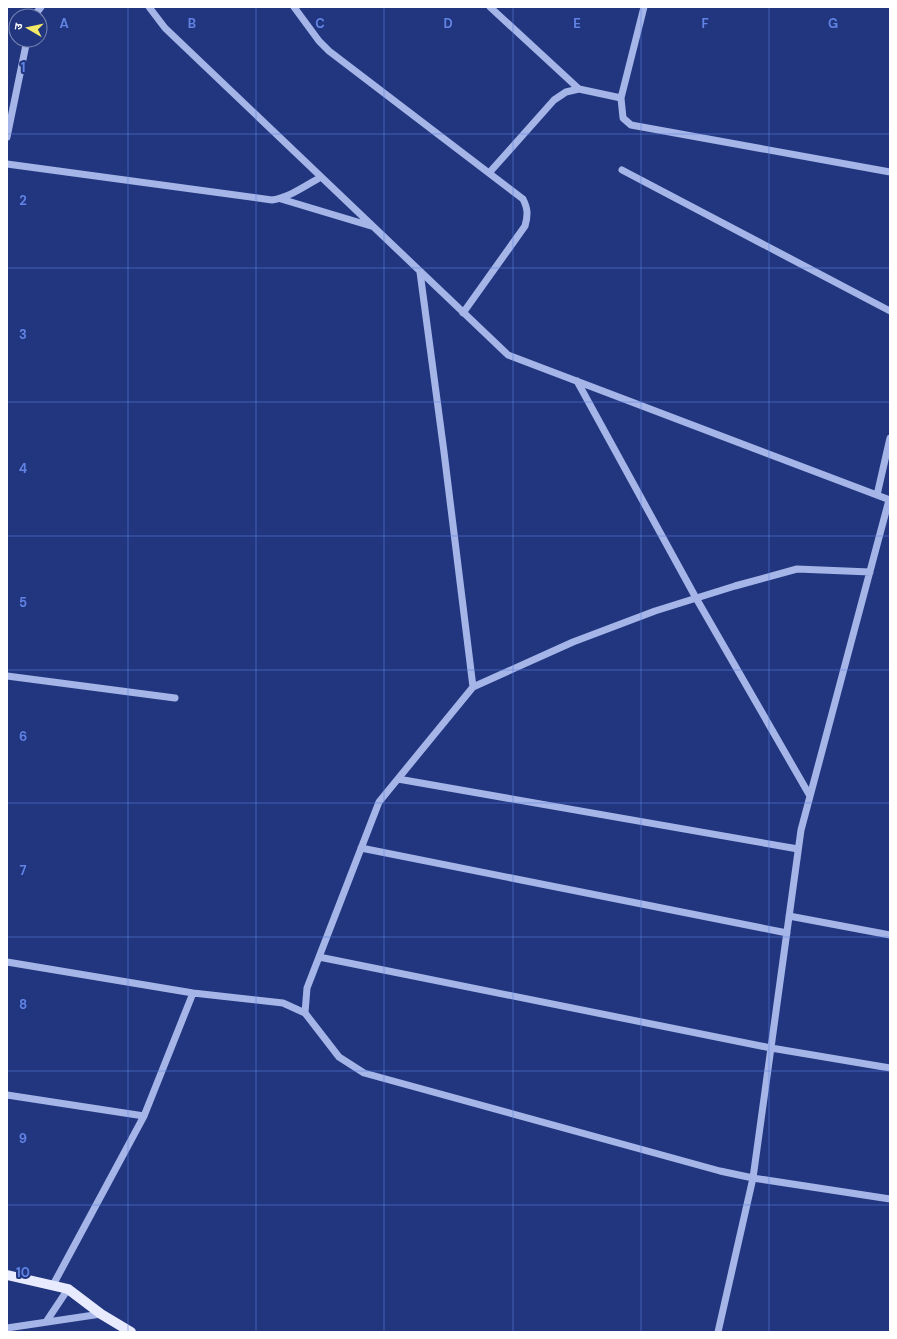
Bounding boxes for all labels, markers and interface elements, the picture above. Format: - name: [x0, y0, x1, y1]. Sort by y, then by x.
- north arrow: [8, 8, 48, 48]
- text: A: [59, 15, 69, 32]
- text: B: [188, 15, 196, 32]
- text: C: [315, 15, 325, 32]
- text: D: [443, 15, 453, 32]
- text: E: [573, 15, 581, 32]
- text: F: [701, 15, 709, 32]
- text: G: [828, 15, 838, 32]
- text: उ: [11, 22, 26, 31]
- text: 1: [21, 59, 25, 76]
- text: 2: [19, 192, 27, 209]
- text: 3: [19, 326, 27, 343]
- text: 4: [19, 460, 27, 477]
- text: 5: [19, 594, 27, 611]
- text: 6: [19, 728, 27, 745]
- text: 7: [20, 862, 27, 879]
- text: 8: [19, 996, 27, 1013]
- text: 9: [19, 1130, 27, 1147]
- text: 10: [16, 1264, 30, 1281]

